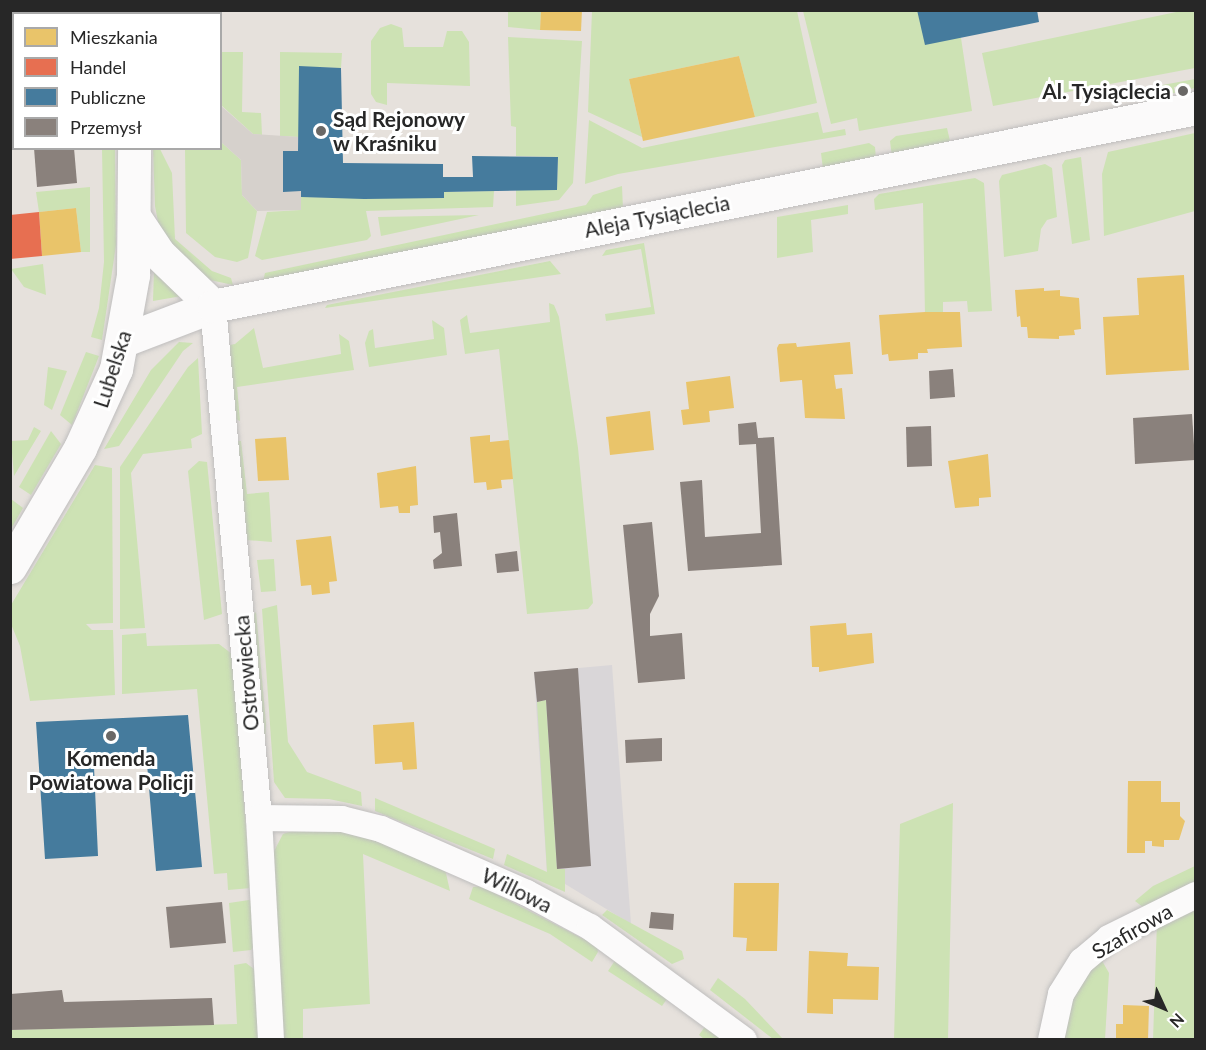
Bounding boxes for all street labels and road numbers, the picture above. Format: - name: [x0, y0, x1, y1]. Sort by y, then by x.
- street label: Aleja Tysiąclecia: [582, 189, 732, 243]
- street label: Lubelska: [88, 327, 136, 411]
- street label: Ostrowiecka: [228, 614, 264, 732]
- street label: Willowa: [478, 862, 556, 918]
- street label: Szafirowa: [1087, 898, 1177, 964]

